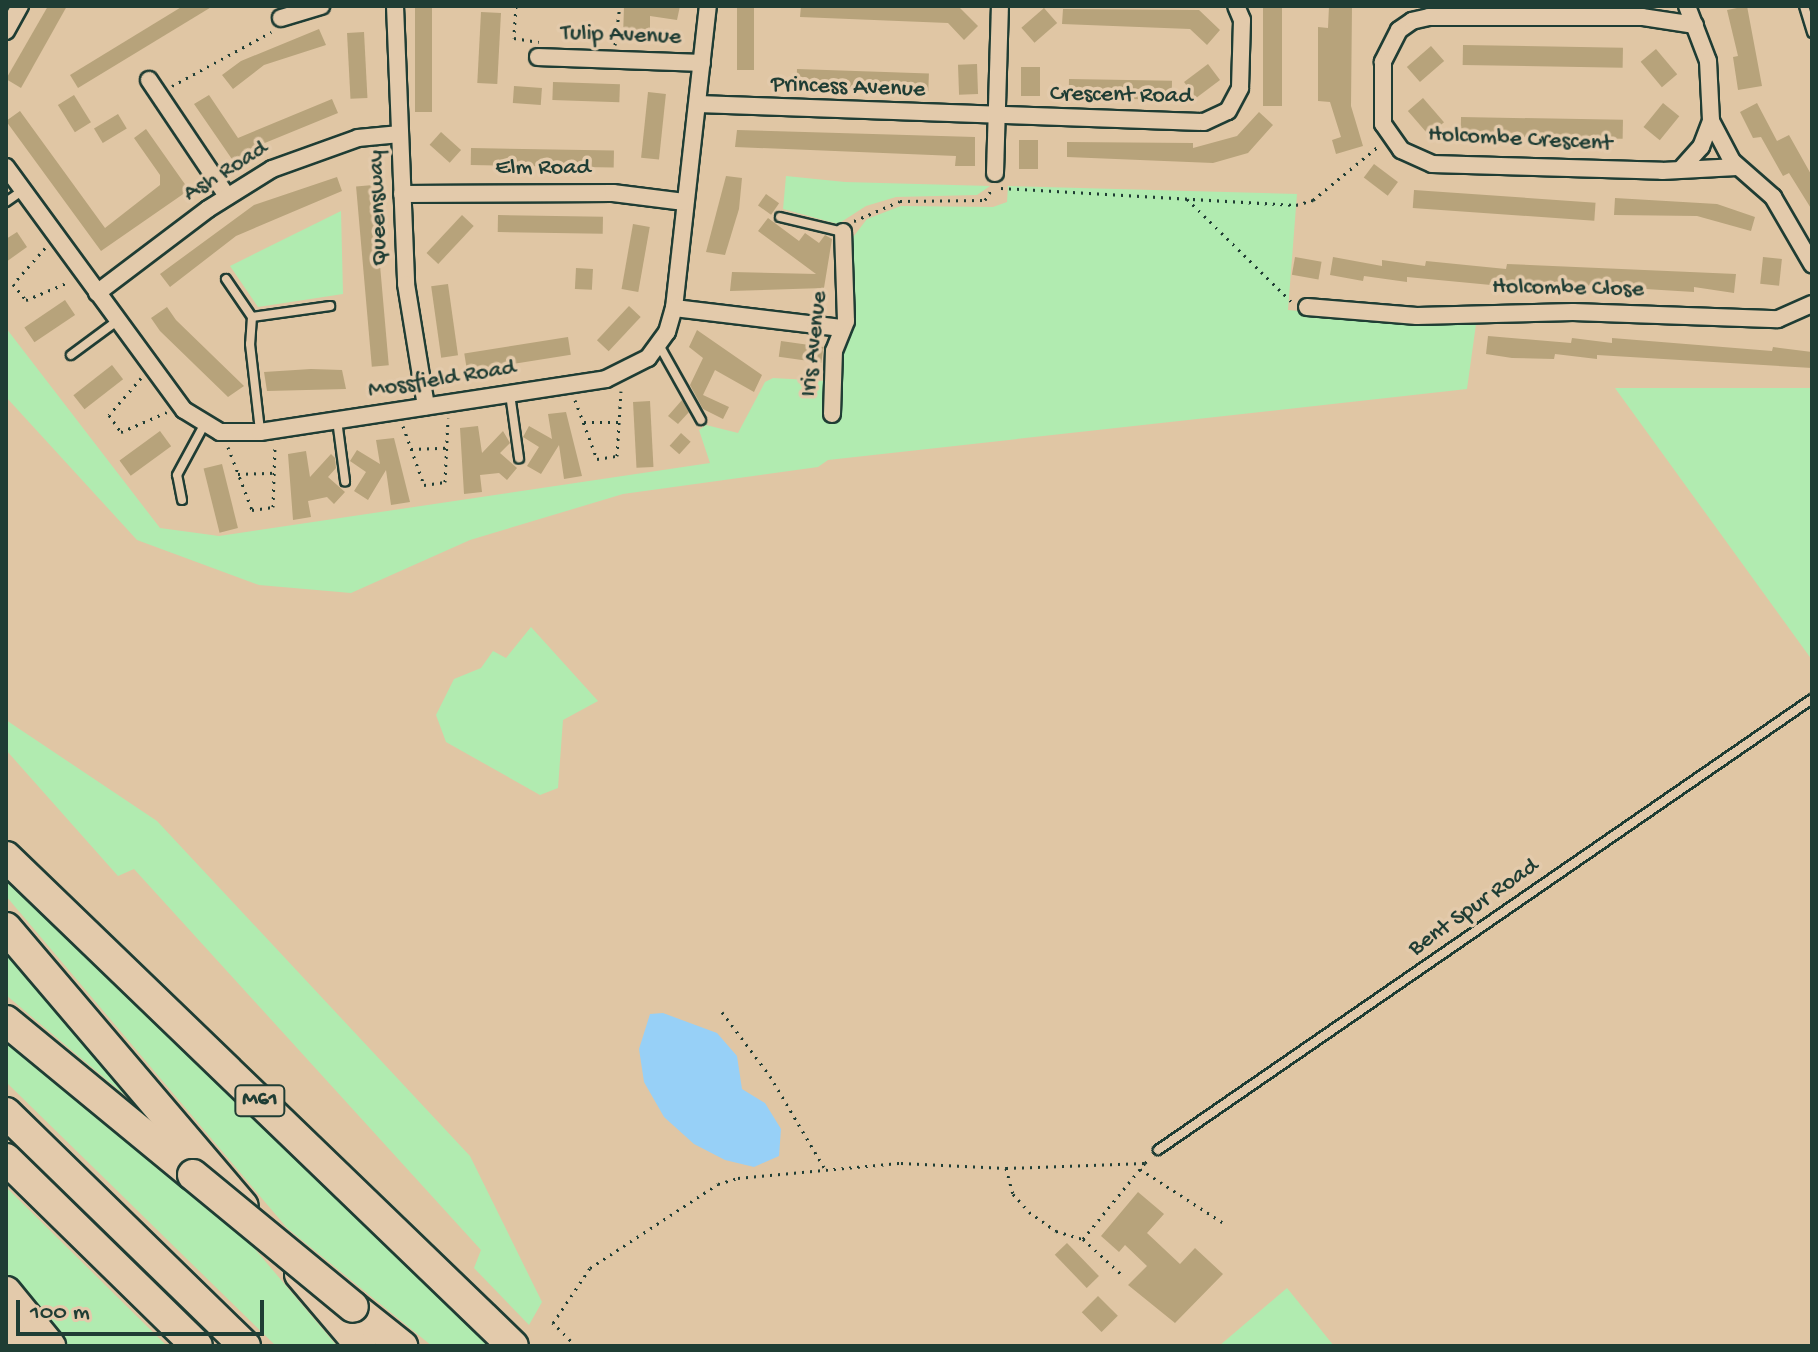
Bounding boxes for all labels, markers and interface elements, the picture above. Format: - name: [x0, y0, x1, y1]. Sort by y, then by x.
- street label: Tulip Avenue: [560, 20, 682, 52]
- street label: Princess Avenue: [770, 71, 926, 105]
- street label: Crescent Road: [1049, 80, 1193, 112]
- street label: Holcombe Crescent: [1427, 121, 1613, 159]
- street label: Ash Road: [179, 135, 273, 209]
- street label: Queensway: [363, 149, 395, 267]
- street label: Elm Road: [495, 155, 591, 183]
- street label: Holcombe Close: [1492, 273, 1644, 305]
- street label: Iris Avenue: [795, 290, 835, 398]
- street label: Mossfield Road: [366, 354, 518, 406]
- street label: Bent Spur Road: [1403, 853, 1545, 963]
- road number: M61: [234, 1083, 286, 1119]
- scale bar: [20, 1284, 268, 1334]
- text: 100 m: [30, 1299, 90, 1328]

